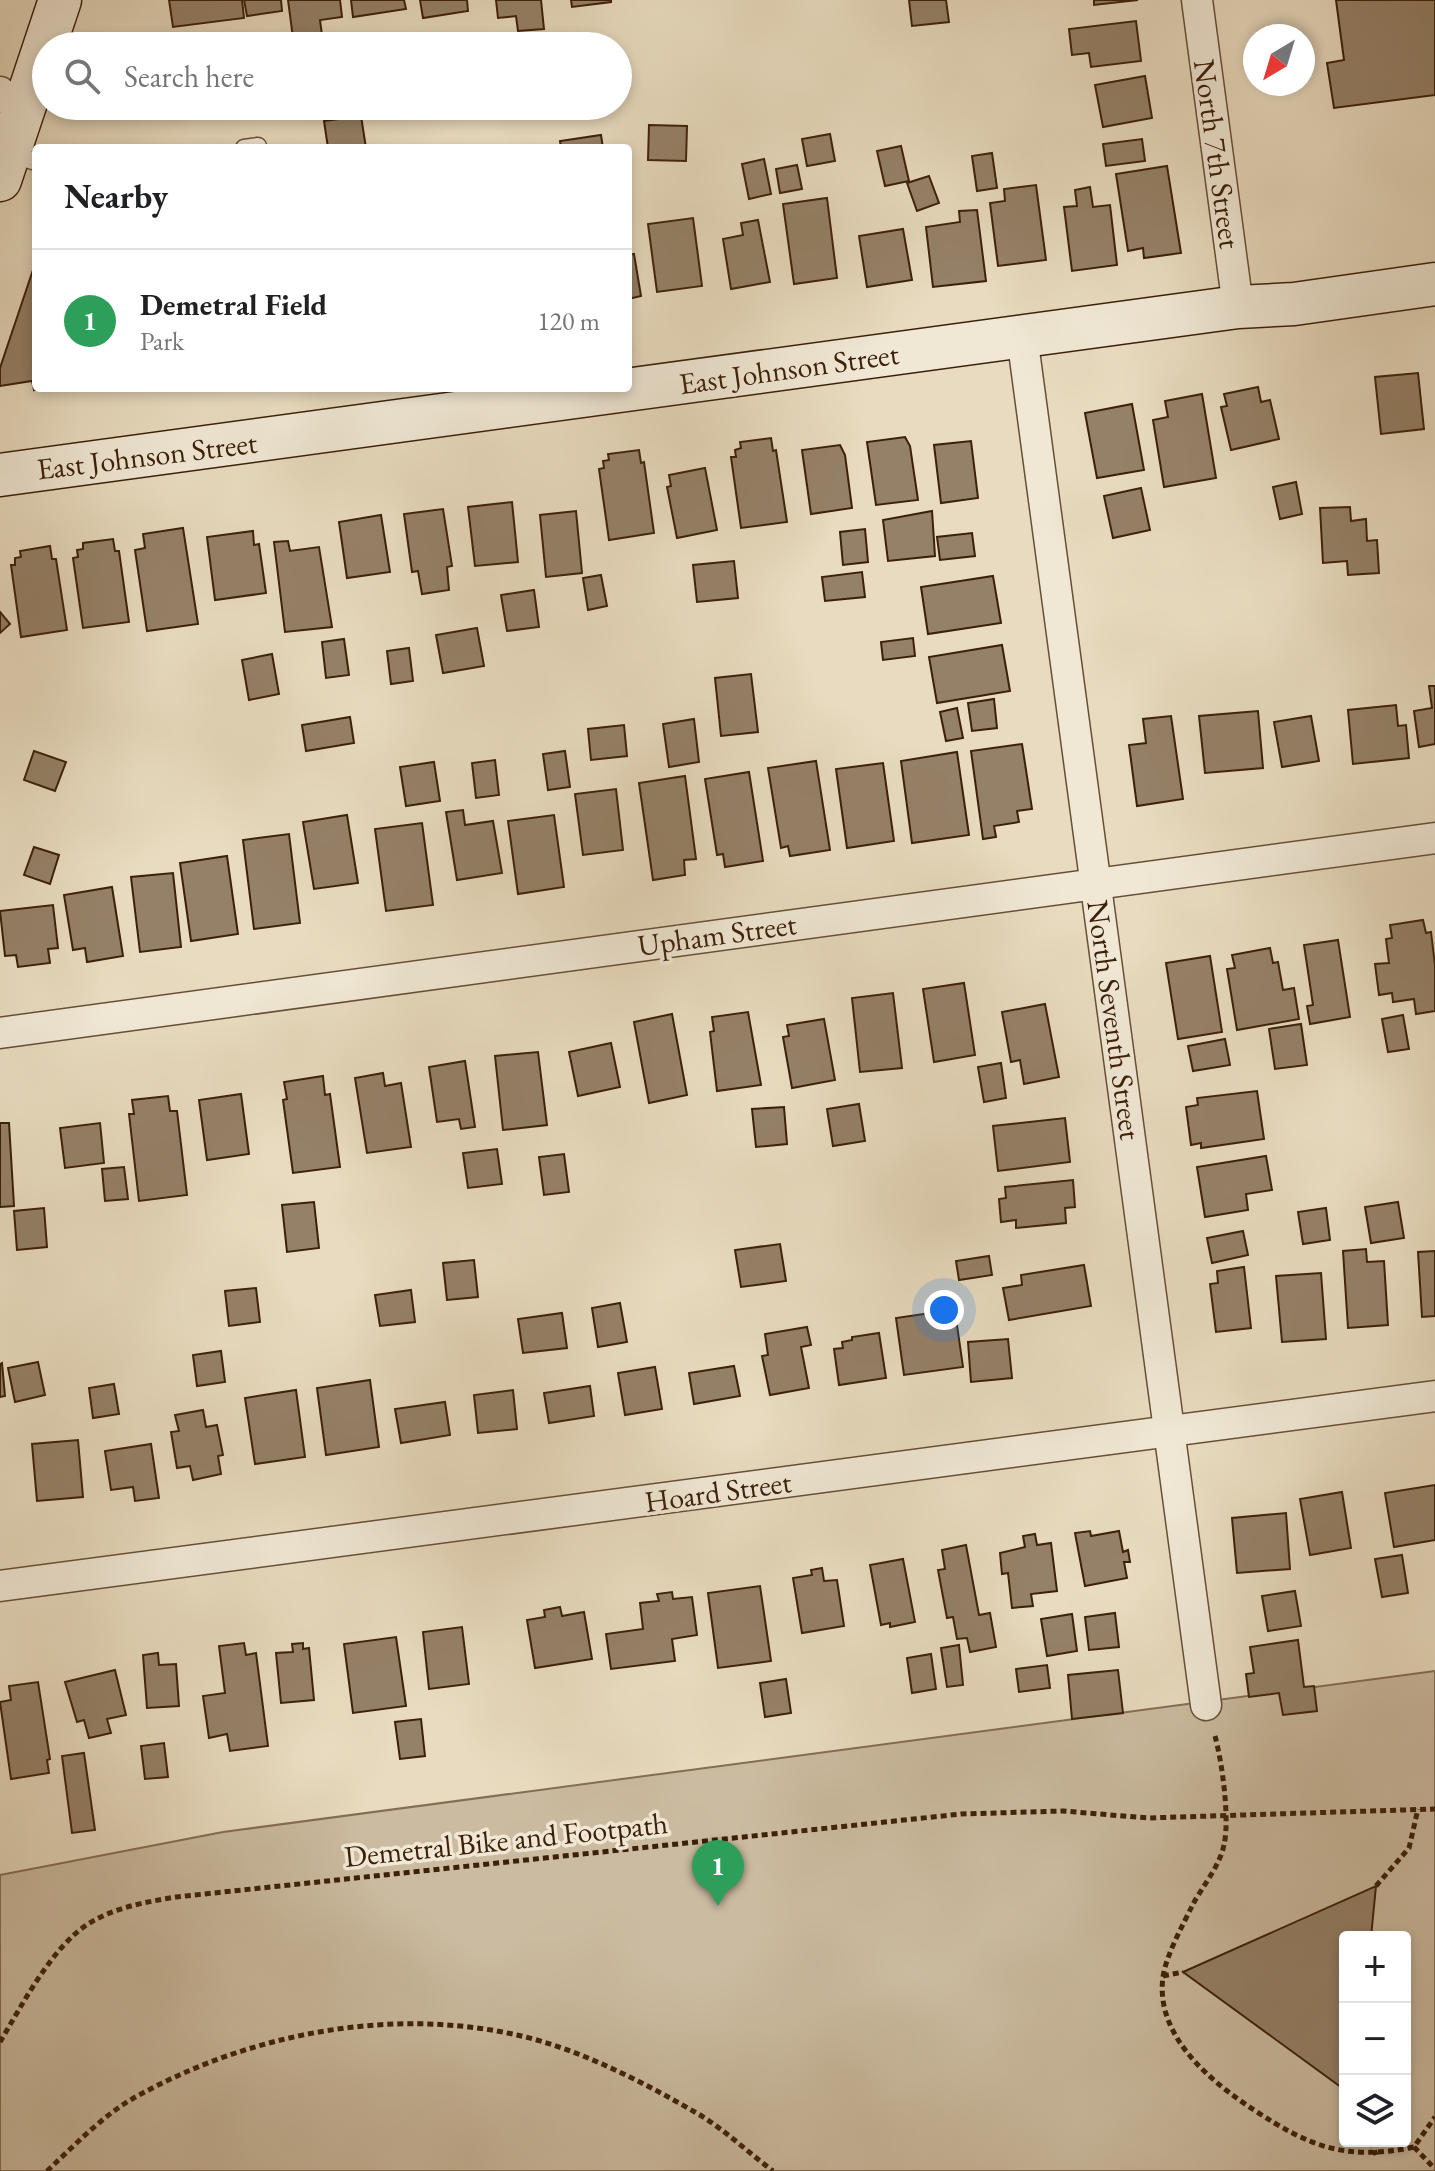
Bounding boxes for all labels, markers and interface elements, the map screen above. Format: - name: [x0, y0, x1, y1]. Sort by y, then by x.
- north arrow: [1243, 24, 1315, 96]
- search box: [32, 32, 632, 120]
- icon: search: [60, 54, 104, 98]
- text: Search here: [124, 57, 254, 96]
- street label: North 7th Street: [1185, 57, 1250, 252]
- text: Nearby: [64, 174, 168, 218]
- text: Demetral Field: [140, 285, 327, 324]
- text: 1: [83, 304, 97, 338]
- text: 120 m: [537, 304, 600, 338]
- text: Park: [140, 324, 184, 358]
- street label: East Johnson Street: [677, 334, 902, 403]
- street label: East Johnson Street: [35, 423, 260, 488]
- street label: North Seventh Street: [1078, 897, 1151, 1143]
- street label: Upham Street: [635, 904, 799, 965]
- your location: [924, 1290, 964, 1330]
- street label: Hoard Street: [642, 1462, 794, 1521]
- street label: Demetral Bike and Footpath: [342, 1803, 670, 1876]
- pin: 1: [692, 1840, 744, 1906]
- map controls: [1339, 1931, 1411, 2147]
- button: +: [1339, 1931, 1411, 2003]
- button: −: [1339, 2003, 1411, 2075]
- button: layers: [1339, 2075, 1411, 2147]

